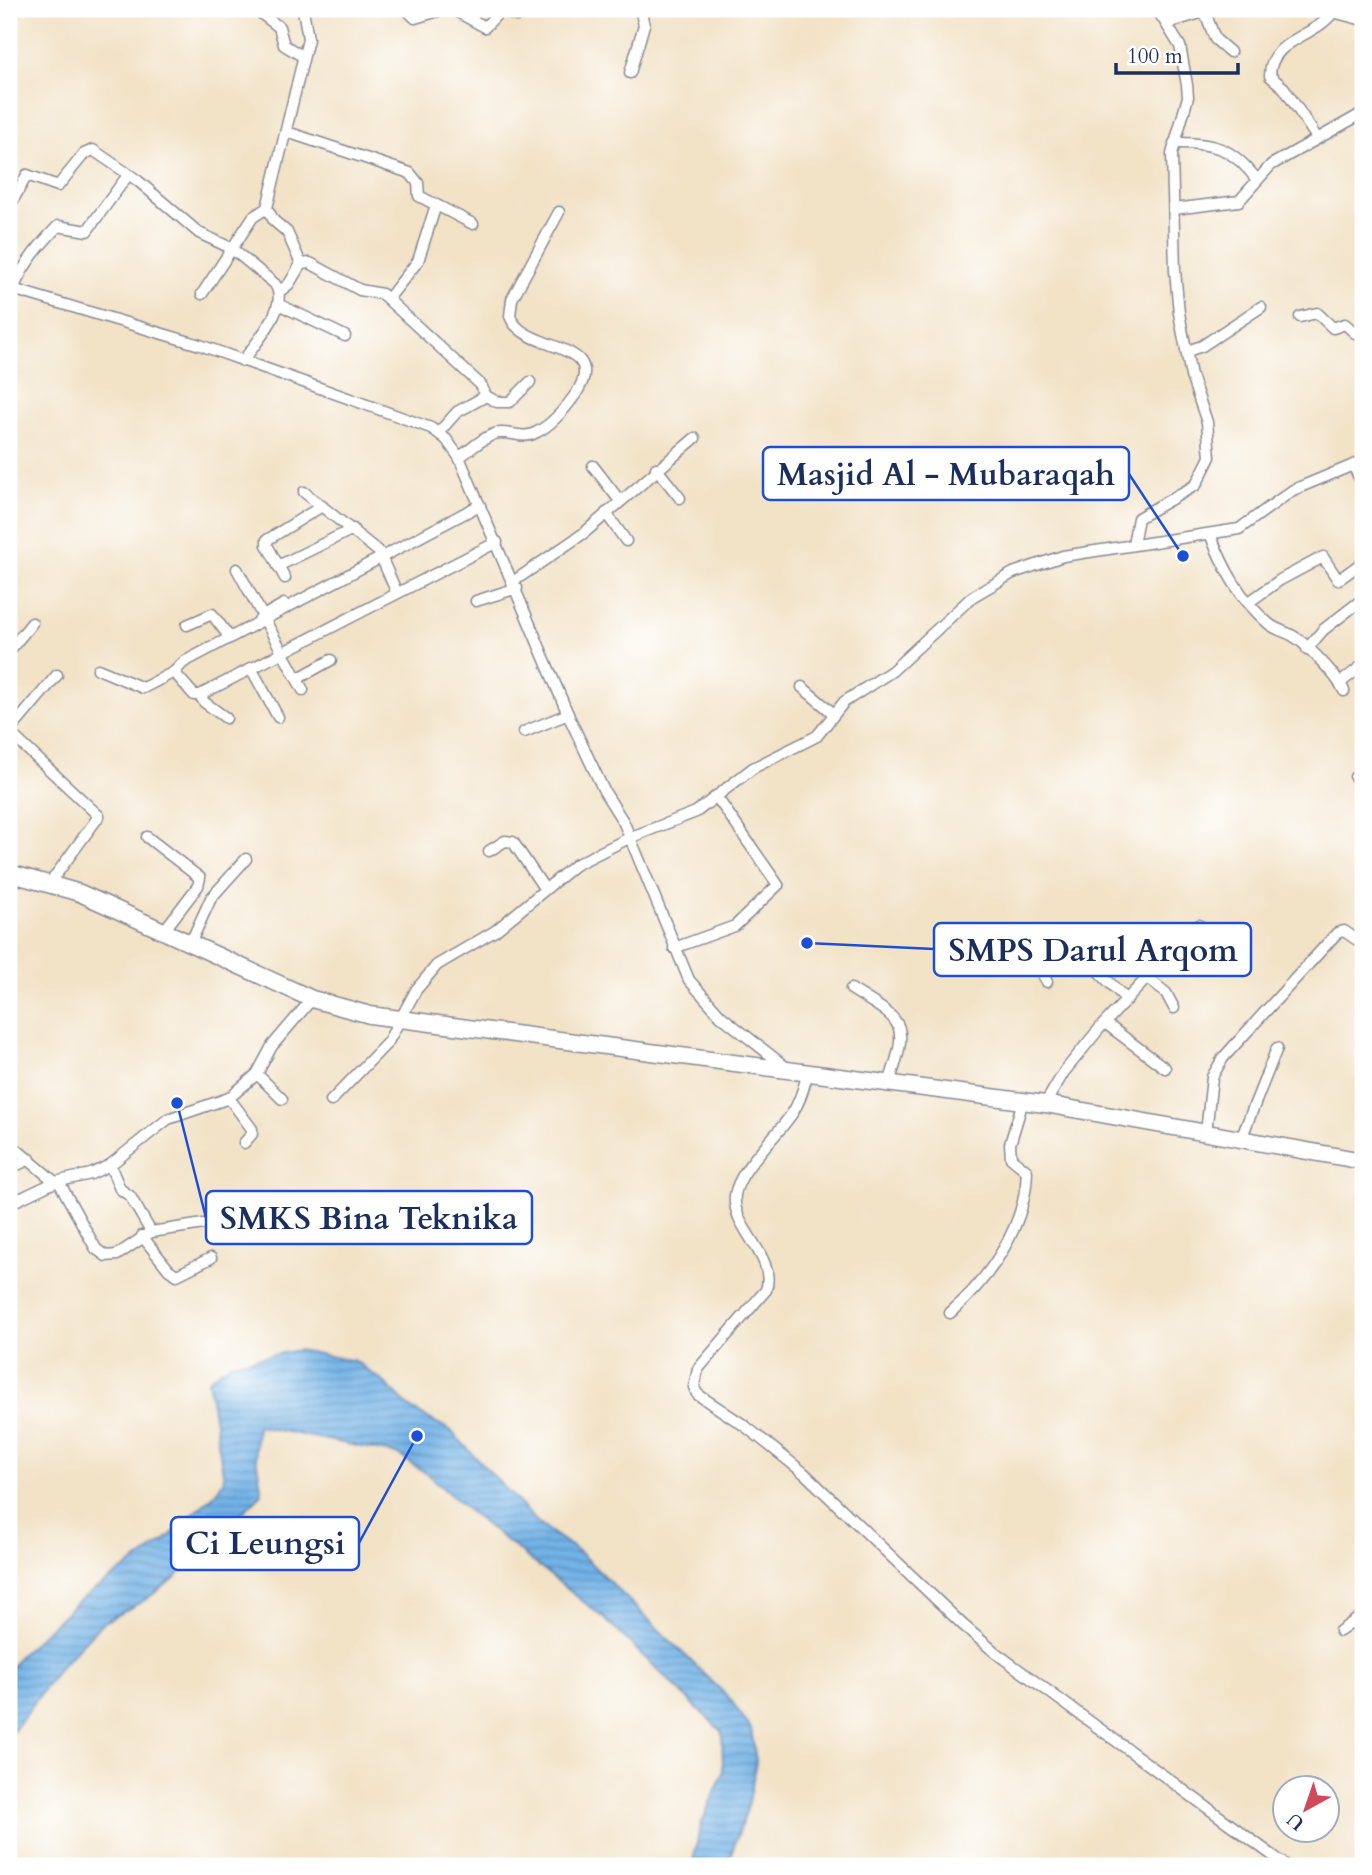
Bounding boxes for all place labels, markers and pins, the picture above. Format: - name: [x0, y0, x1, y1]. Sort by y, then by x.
- callout: Masjid Al - Mubaraqah: [763, 447, 1129, 500]
- callout: SMPS Darul Arqom: [934, 923, 1251, 976]
- callout: SMKS Bina Teknika: [206, 1191, 532, 1244]
- callout: Ci Leungsi: [171, 1517, 359, 1570]

